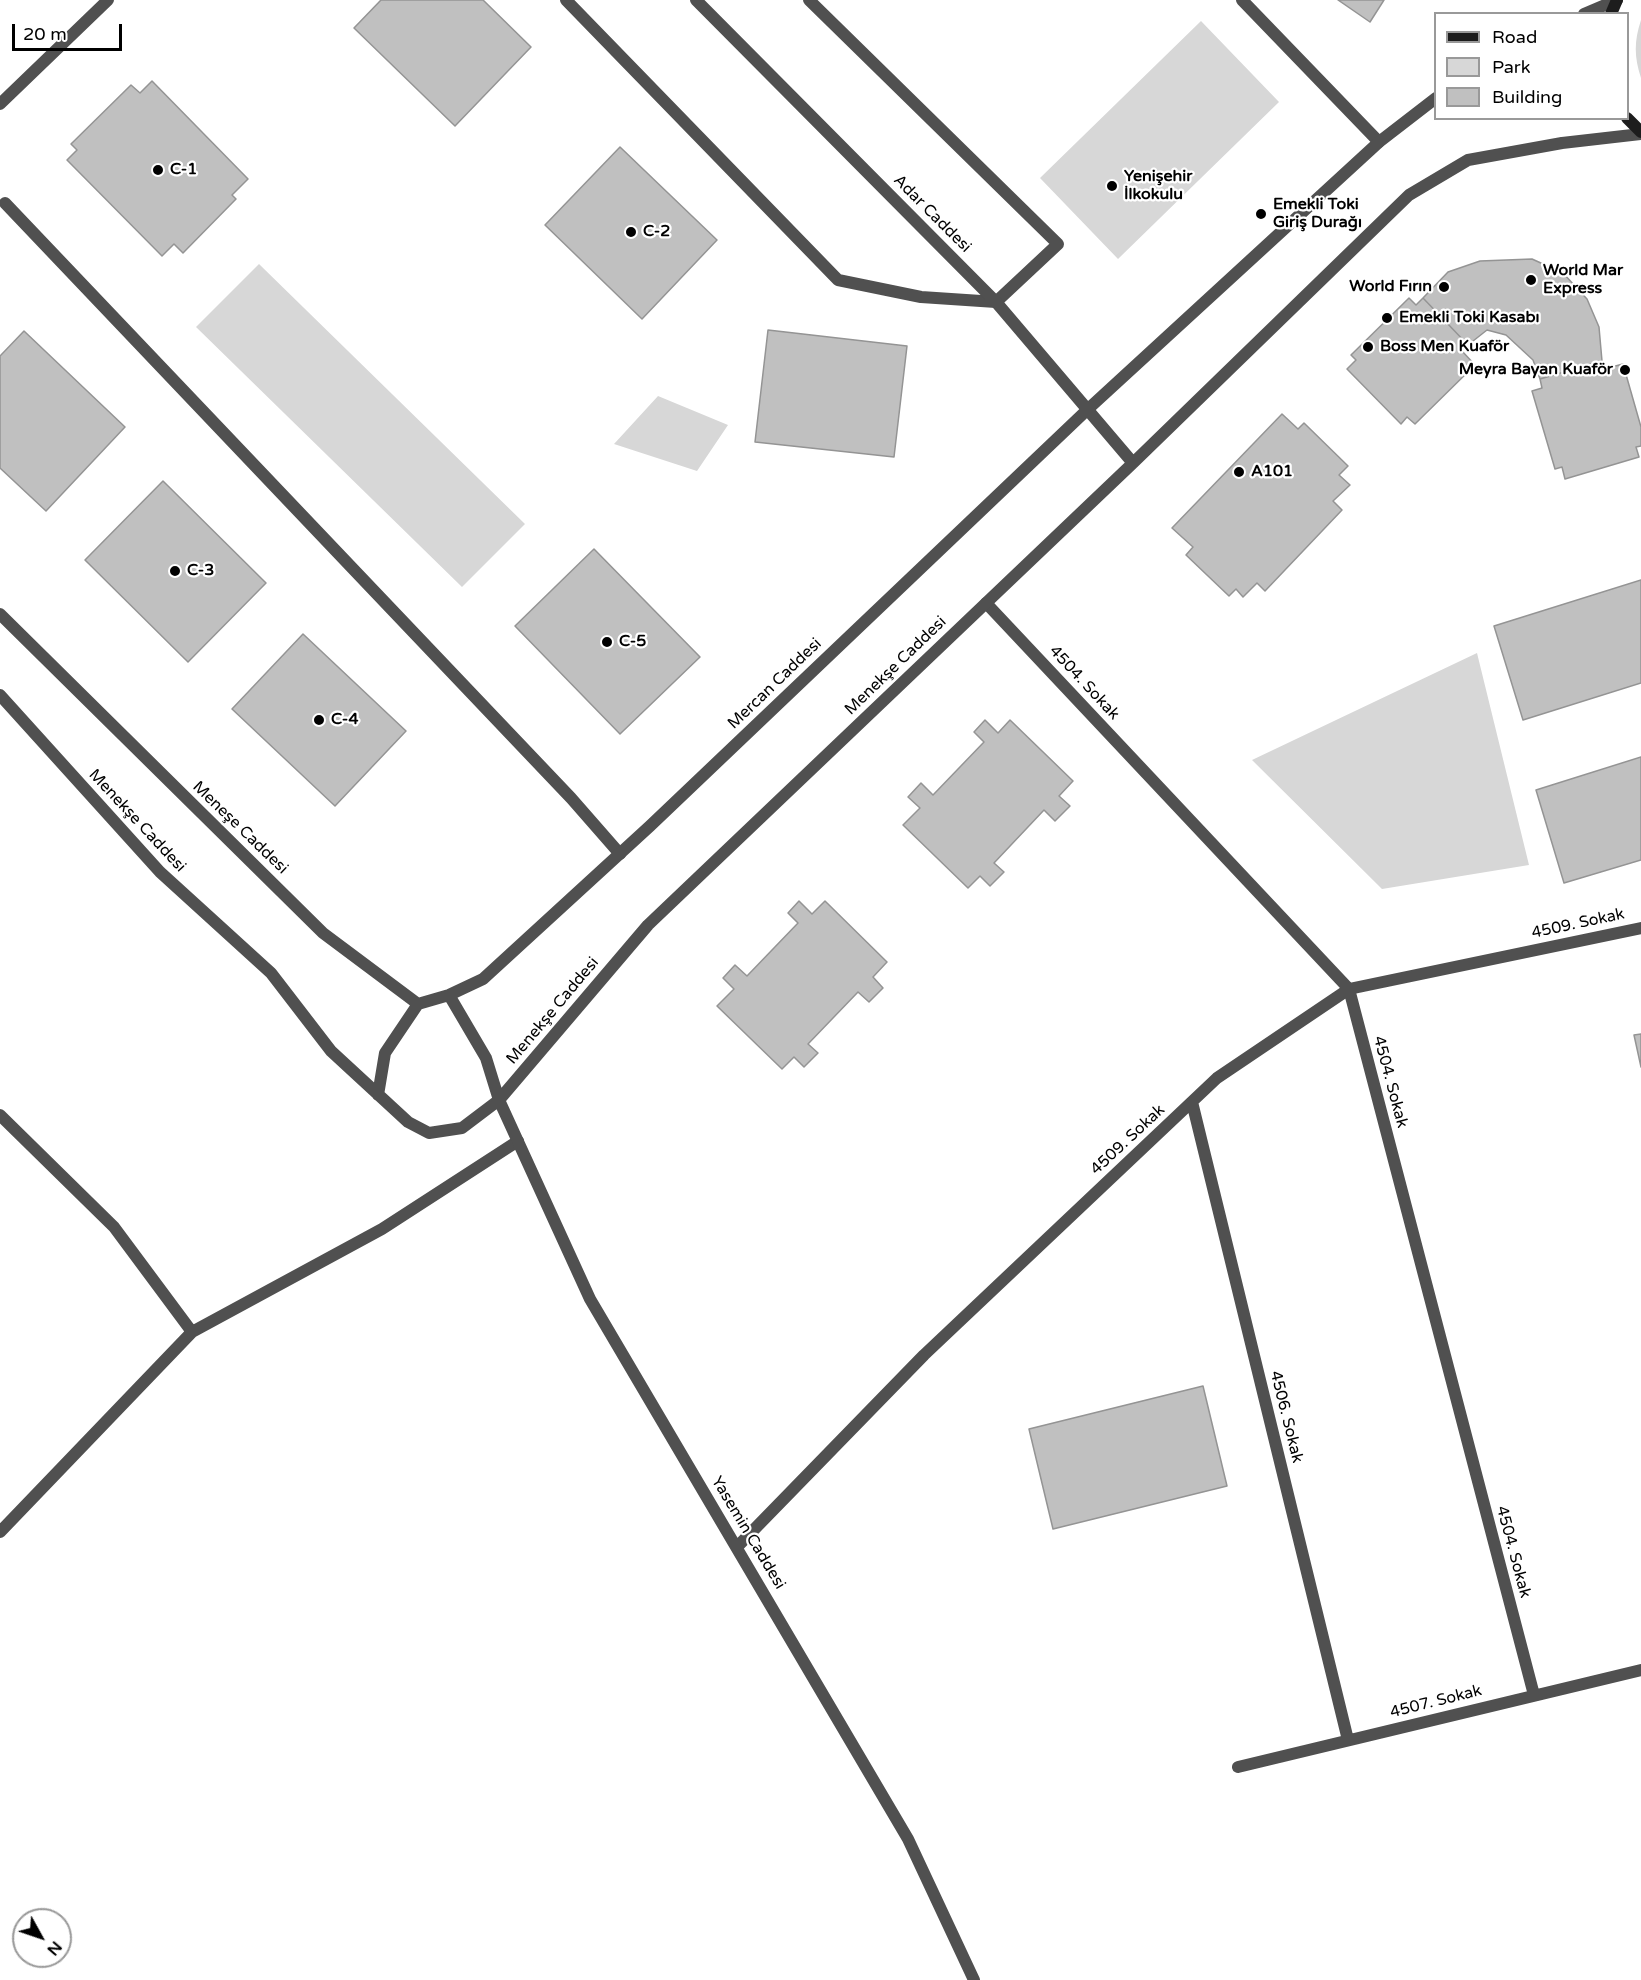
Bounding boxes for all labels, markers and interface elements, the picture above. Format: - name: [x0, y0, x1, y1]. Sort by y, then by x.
- scale bar: [15, 12, 124, 50]
- legend: [1434, 12, 1629, 120]
- text: 20 m: [23, 23, 67, 45]
- text: Road: [1492, 26, 1537, 48]
- text: Park: [1492, 56, 1530, 78]
- text: Building: [1492, 86, 1562, 108]
- place label: C-1: [170, 160, 197, 180]
- marker: C-1: [151, 163, 165, 177]
- place label: Yenişehir İlkokulu: [1124, 167, 1192, 205]
- street label: Adar Caddesi: [889, 171, 975, 257]
- marker: Yenişehir İlkokulu: [1105, 179, 1119, 193]
- place label: Emekli Toki Giriş Durağı: [1273, 195, 1362, 233]
- marker: Emekli Toki Giriş Durağı: [1254, 207, 1268, 221]
- place label: C-2: [643, 222, 670, 242]
- marker: C-2: [624, 225, 638, 239]
- place label: World Mar Express: [1543, 261, 1623, 299]
- marker: World Mar Express: [1524, 273, 1538, 287]
- place label: World Fırın: [1349, 277, 1432, 297]
- marker: World Fırın: [1437, 280, 1451, 294]
- place label: Emekli Toki Kasabı: [1399, 308, 1539, 328]
- marker: Emekli Toki Kasabı: [1380, 311, 1394, 325]
- place label: Boss Men Kuaför: [1380, 337, 1509, 357]
- marker: Boss Men Kuaför: [1361, 340, 1375, 354]
- place label: Meyra Bayan Kuaför: [1459, 360, 1613, 380]
- marker: Meyra Bayan Kuaför: [1618, 363, 1632, 377]
- place label: A101: [1251, 462, 1293, 482]
- marker: A101: [1232, 465, 1246, 479]
- place label: C-3: [187, 561, 214, 581]
- marker: C-3: [168, 564, 182, 578]
- street label: Menekşe Caddesi: [841, 613, 951, 719]
- place label: C-5: [619, 632, 646, 652]
- marker: C-5: [600, 635, 614, 649]
- street label: Mercan Caddesi: [724, 635, 826, 733]
- street label: 4504. Sokak: [1045, 642, 1123, 724]
- place label: C-4: [331, 710, 359, 730]
- marker: C-4: [312, 713, 326, 727]
- street label: Menekşe Caddesi: [84, 766, 190, 876]
- street label: Meneşe Caddesi: [188, 778, 292, 878]
- street label: 4509. Sokak: [1530, 905, 1626, 943]
- street label: Menekşe Caddesi: [503, 954, 603, 1068]
- street label: 4504. Sokak: [1369, 1034, 1411, 1130]
- street label: 4509. Sokak: [1087, 1101, 1169, 1179]
- street label: 4506. Sokak: [1265, 1369, 1307, 1465]
- street label: Yasemin Caddesi: [707, 1473, 789, 1593]
- street label: 4504. Sokak: [1492, 1504, 1534, 1600]
- street label: 4507. Sokak: [1388, 1681, 1484, 1723]
- north arrow: [12, 1908, 72, 1968]
- text: N: [42, 1937, 66, 1960]

